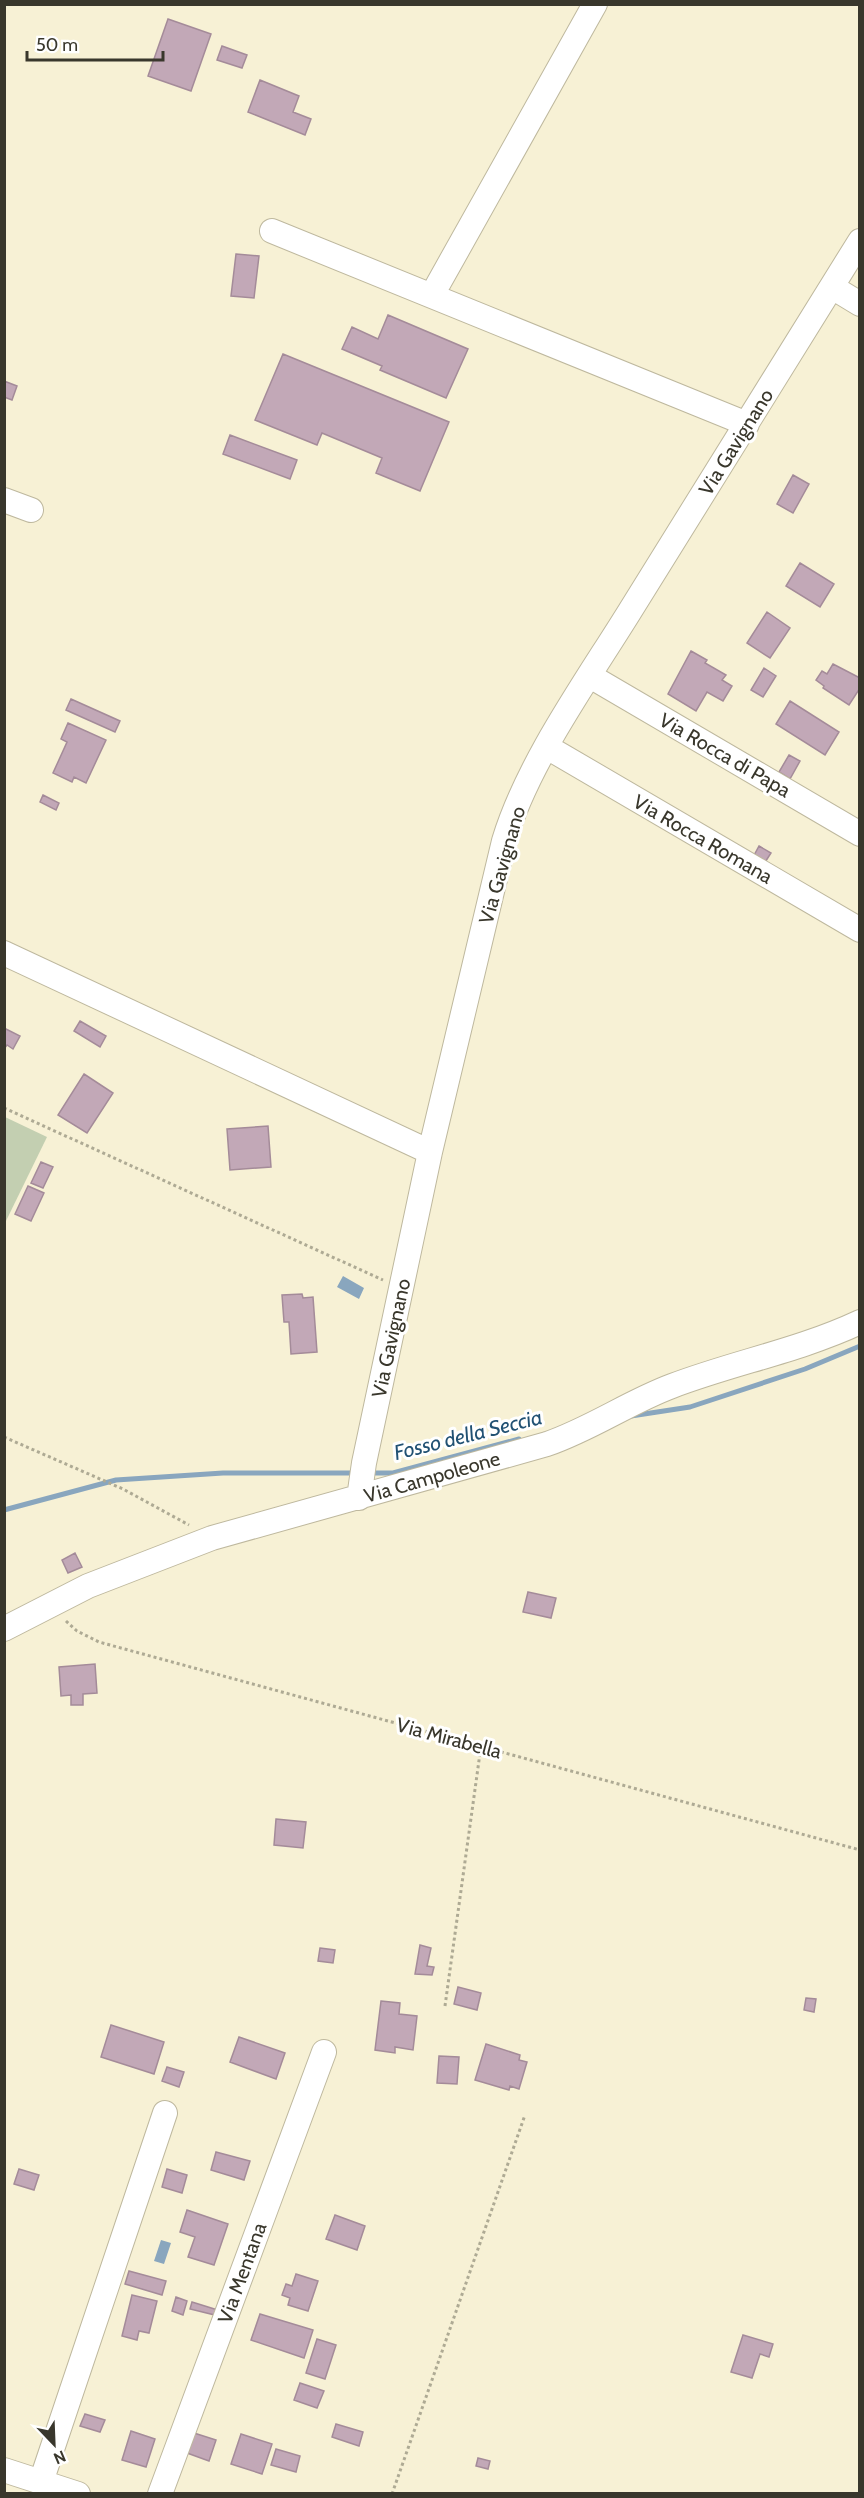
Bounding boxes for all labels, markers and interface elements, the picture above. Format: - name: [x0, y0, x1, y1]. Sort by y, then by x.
- scale bar: [27, 24, 164, 62]
- text: 50 m: [36, 34, 78, 56]
- street label: Via Gavignano: [694, 384, 778, 500]
- street label: Via Rocca di Papa: [655, 708, 795, 802]
- street label: Via Rocca Romana: [629, 789, 777, 889]
- street label: Via Gavignano: [474, 803, 530, 927]
- street label: Via Gavignano: [367, 1276, 415, 1400]
- water label: Fosso della Seccia: [391, 1404, 545, 1465]
- street label: Via Campoleone: [361, 1446, 503, 1508]
- street label: Via Mirabella: [394, 1712, 505, 1764]
- street label: Via Mentana: [213, 2219, 272, 2327]
- north arrow: [24, 2414, 84, 2474]
- text: N: [51, 2446, 69, 2468]

